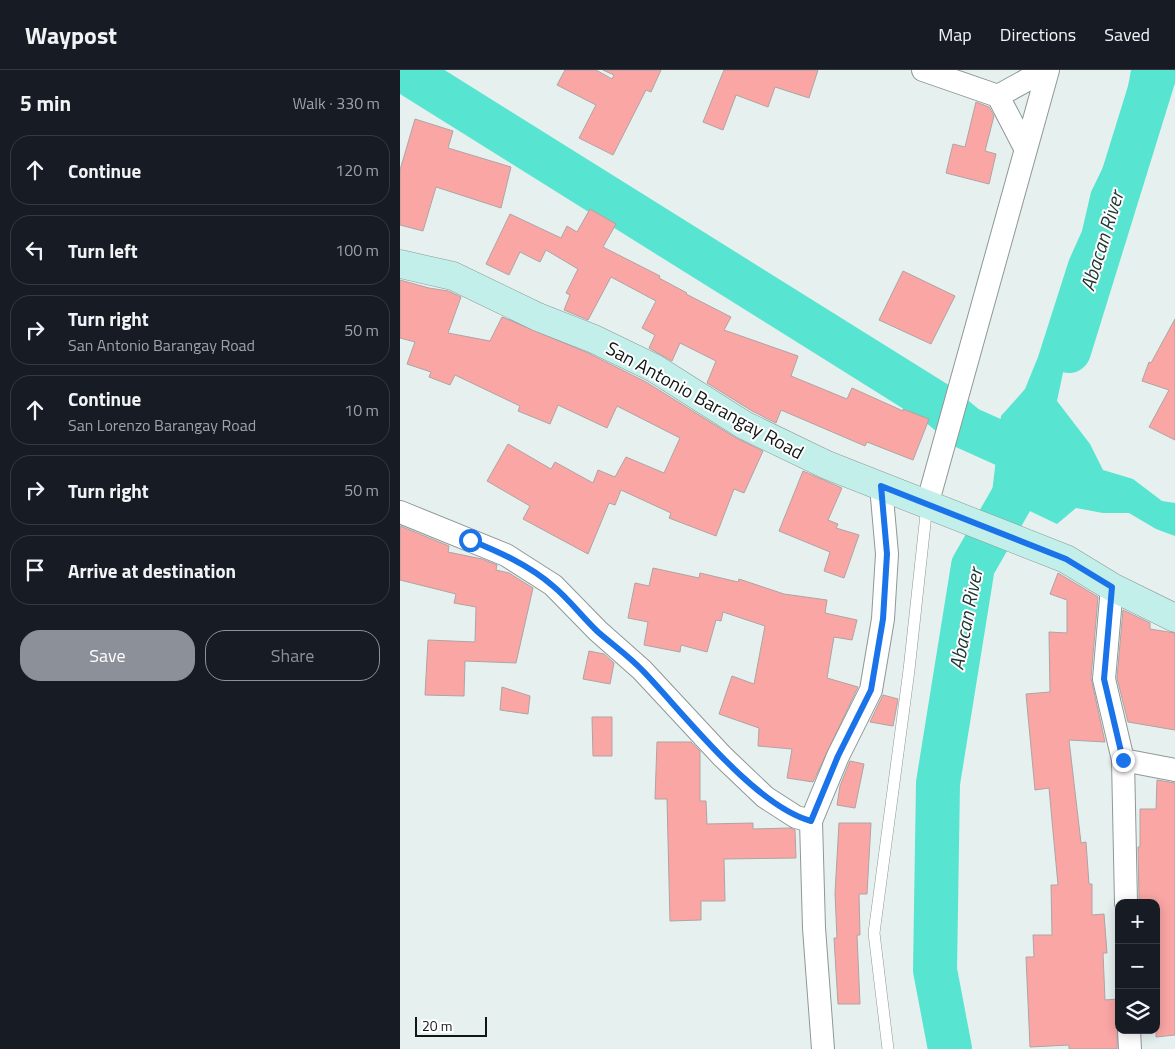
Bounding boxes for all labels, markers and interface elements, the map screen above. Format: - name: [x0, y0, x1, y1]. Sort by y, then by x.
- text: Waypost: [25, 17, 117, 53]
- text: Map: [938, 21, 972, 48]
- text: Directions: [1000, 21, 1076, 48]
- text: Saved: [1104, 21, 1150, 48]
- text: 5 min: [20, 87, 71, 119]
- text: Walk · 330 m: [292, 91, 380, 115]
- icon: ahead: [21, 156, 49, 184]
- text: Continue: [68, 156, 141, 185]
- text: 120 m: [335, 158, 379, 182]
- water label: Abacan River: [1072, 184, 1132, 295]
- icon: left: [21, 236, 49, 264]
- text: Turn left: [68, 236, 138, 265]
- text: 100 m: [335, 238, 379, 262]
- text: Turn right: [68, 304, 149, 333]
- icon: right: [21, 316, 49, 344]
- text: 50 m: [344, 318, 379, 342]
- text: San Antonio Barangay Road: [68, 333, 255, 357]
- street label: San Antonio Barangay Road: [601, 333, 809, 466]
- text: Continue: [68, 384, 141, 413]
- icon: ahead: [21, 396, 49, 424]
- text: 10 m: [344, 398, 379, 422]
- text: San Lorenzo Barangay Road: [68, 413, 256, 437]
- icon: right: [21, 476, 49, 504]
- text: Turn right: [68, 476, 149, 505]
- text: 50 m: [344, 478, 379, 502]
- route start: [459, 529, 482, 552]
- icon: arrive: [21, 556, 49, 584]
- text: Arrive at destination: [68, 556, 236, 585]
- water label: Abacan River: [940, 563, 991, 673]
- button: Save: [20, 630, 195, 681]
- button: Share: [205, 630, 380, 681]
- route end: [1112, 749, 1135, 772]
- map controls: [1115, 899, 1160, 1034]
- button: +: [1115, 899, 1160, 944]
- button: −: [1115, 944, 1160, 989]
- button: layers: [1115, 989, 1160, 1034]
- scale bar: [415, 1014, 488, 1037]
- text: 20 m: [422, 1015, 452, 1036]

